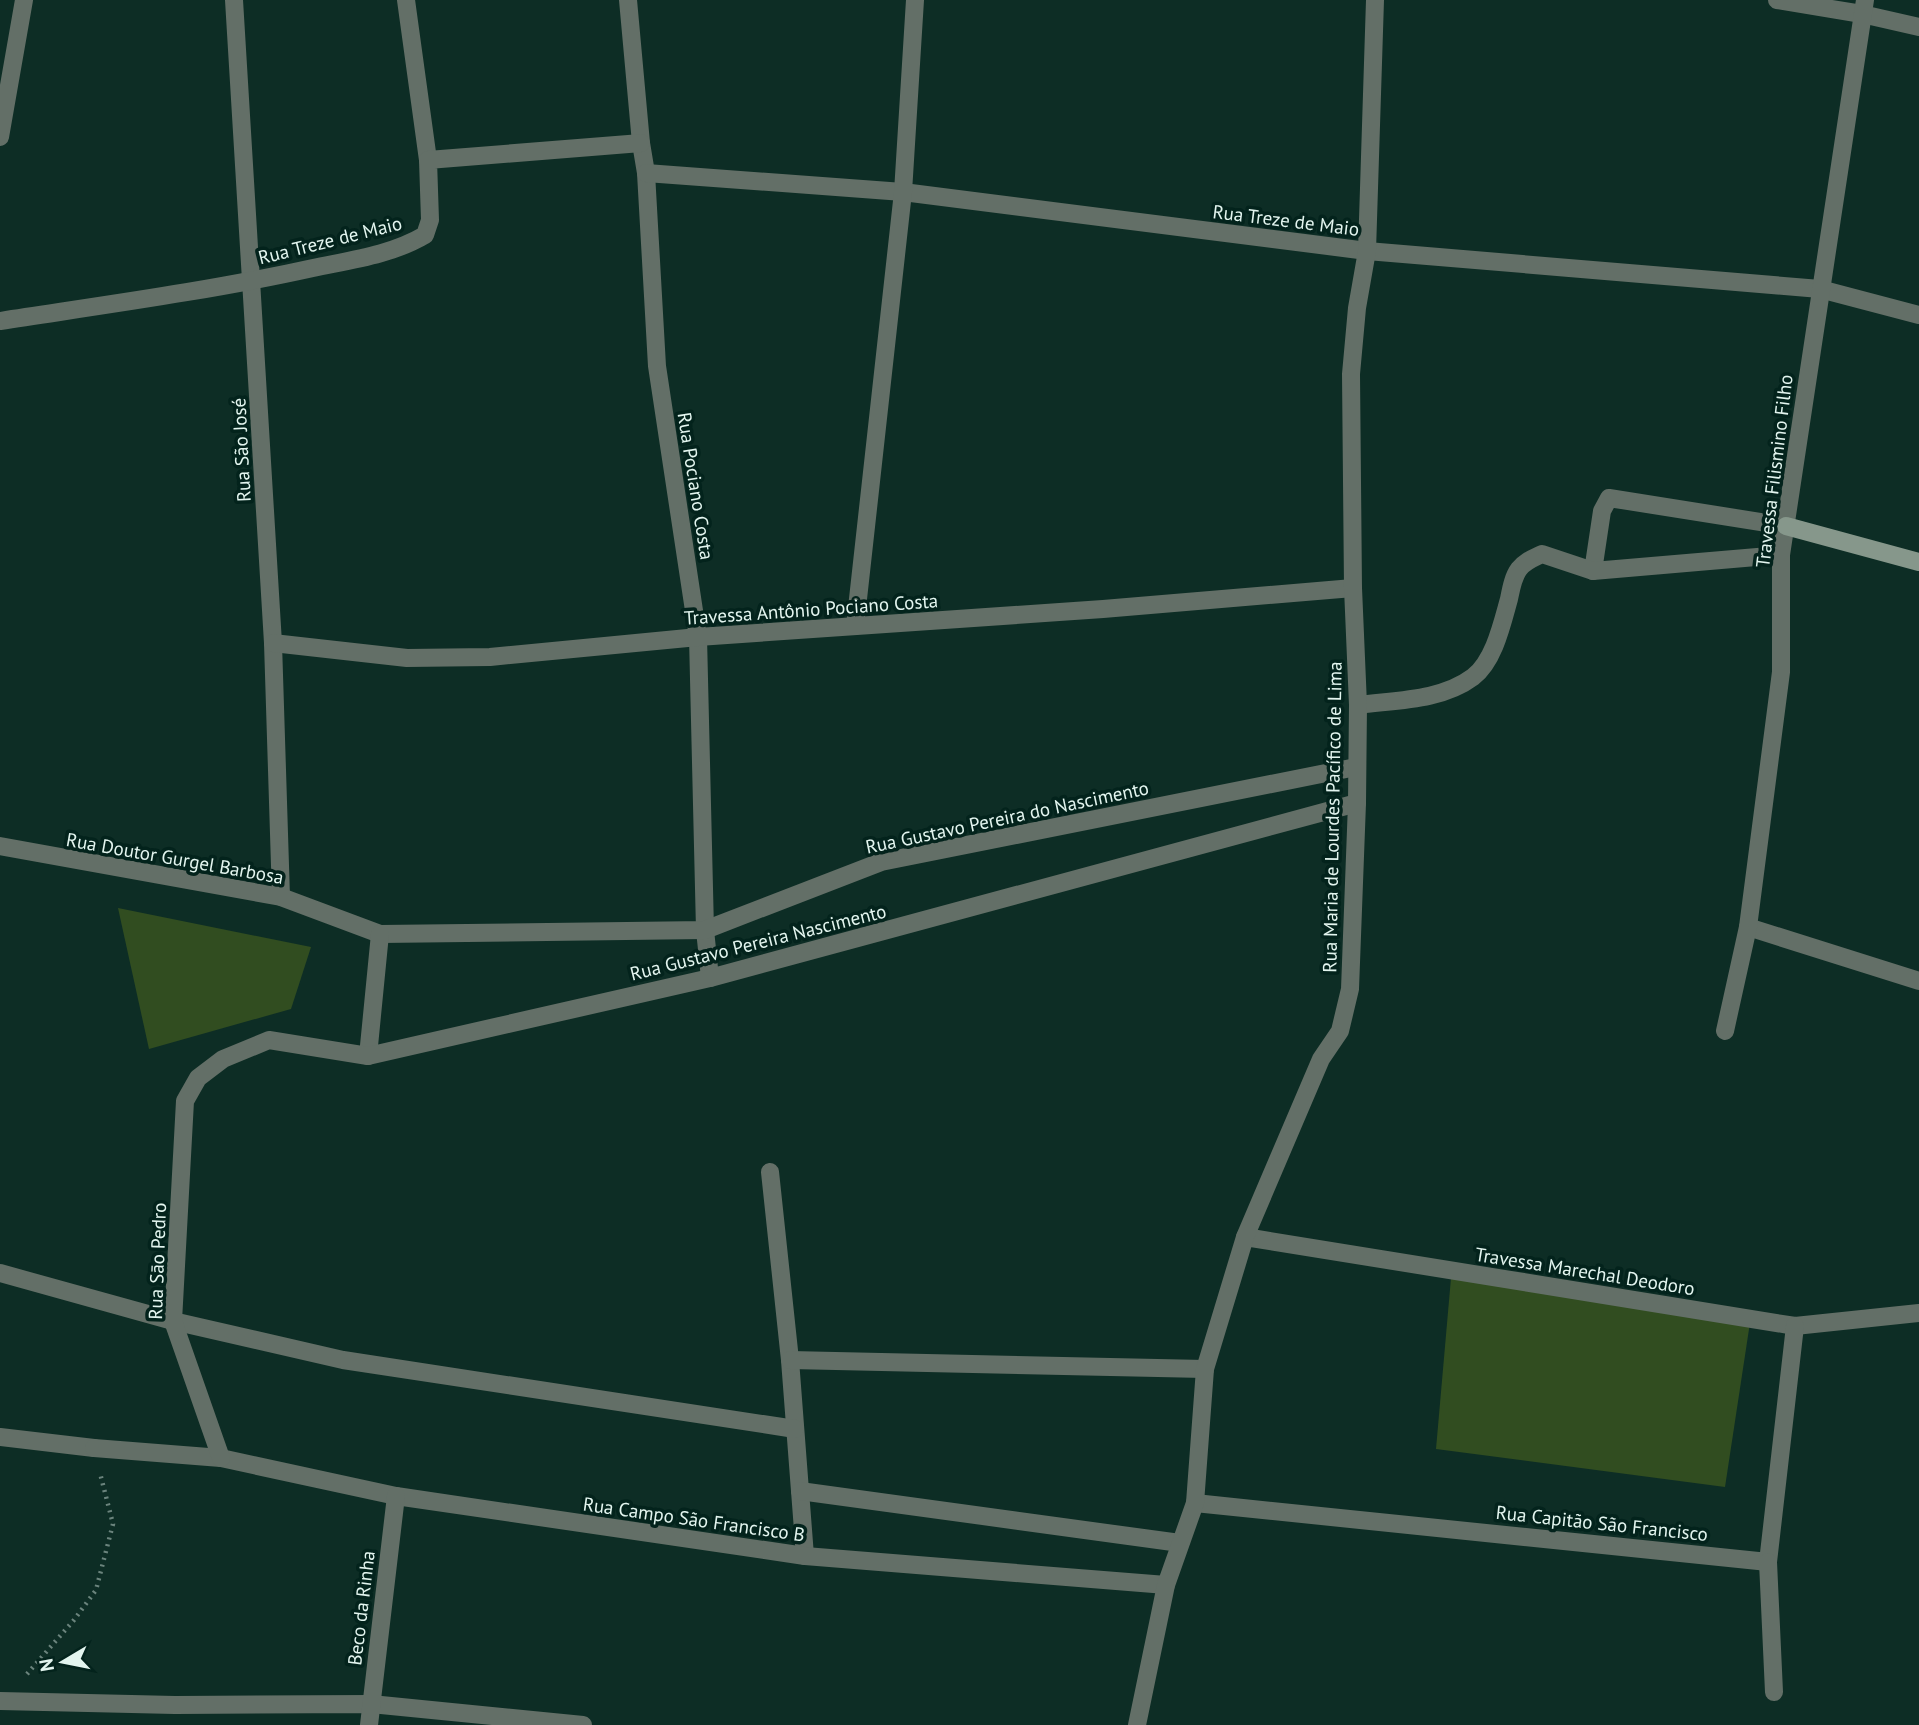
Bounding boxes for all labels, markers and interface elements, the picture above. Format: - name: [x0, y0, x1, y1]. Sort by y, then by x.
- street label: Rua Treze de Maio: [1211, 199, 1361, 241]
- street label: Rua Treze de Maio: [256, 211, 404, 269]
- street label: Travessa Filismino Filho: [1750, 373, 1798, 569]
- street label: Rua São José: [226, 397, 256, 503]
- street label: Rua Pociano Costa: [672, 411, 720, 561]
- street label: Travessa Antônio Pociano Costa: [683, 588, 939, 630]
- street label: Rua Maria de Lourdes Pacífico de Lima: [1317, 661, 1347, 973]
- street label: Rua Gustavo Pereira do Nascimento: [863, 775, 1151, 859]
- street label: Rua Doutor Gurgel Barbosa: [64, 827, 286, 889]
- street label: Rua Gustavo Pereira Nascimento: [627, 899, 889, 985]
- street label: Rua Sāo Pedro: [143, 1202, 171, 1320]
- street label: Travessa Marechal Deodoro: [1473, 1242, 1697, 1300]
- street label: Rua Campo São Francisco B: [582, 1492, 806, 1546]
- street label: Rua Capitão São Francisco: [1495, 1500, 1709, 1546]
- street label: Beco da Rinha: [342, 1549, 380, 1667]
- north arrow: [28, 1627, 98, 1697]
- text: N: [33, 1657, 59, 1673]

